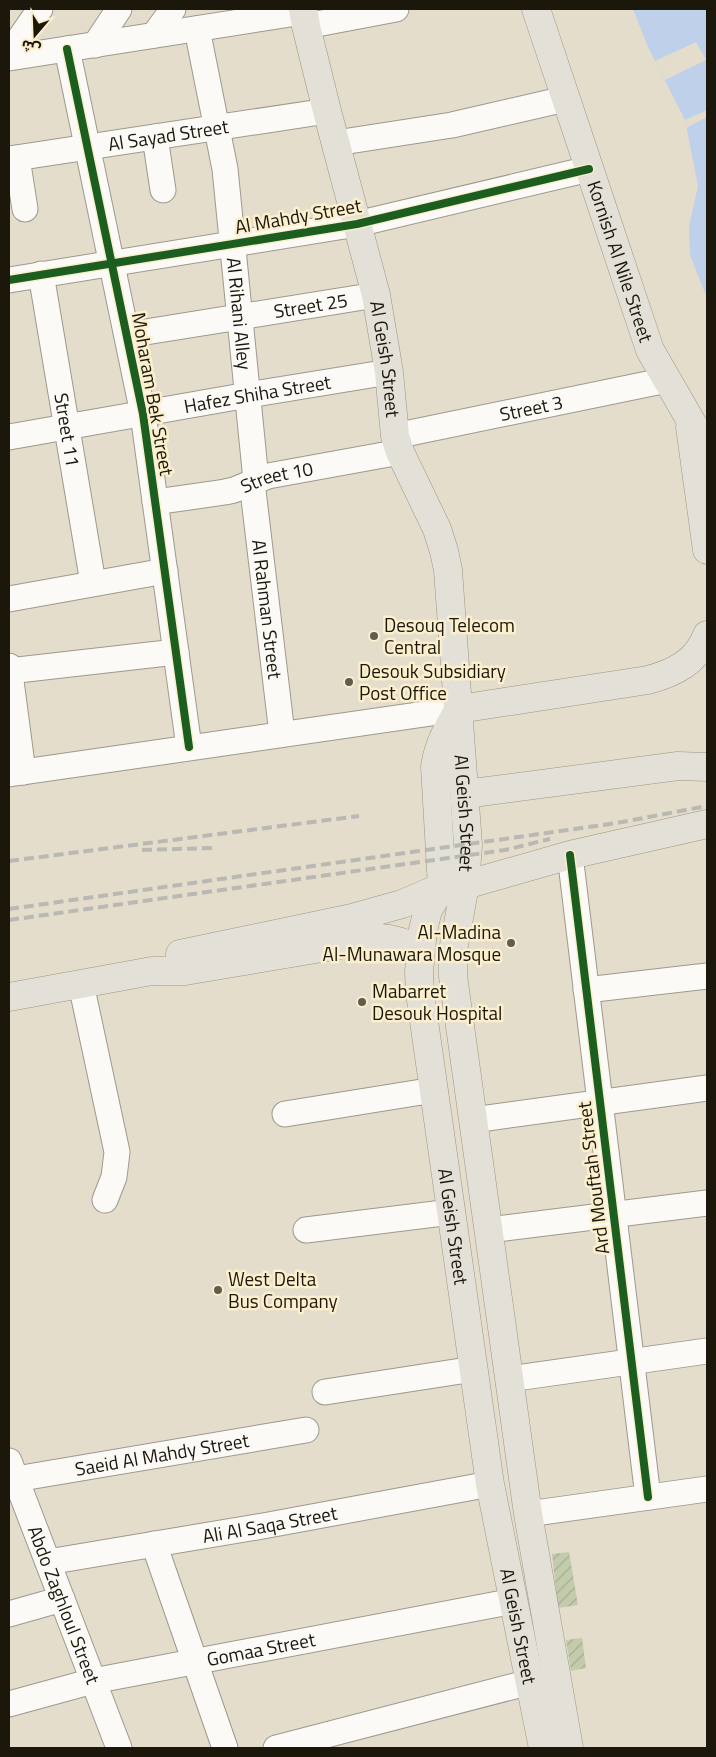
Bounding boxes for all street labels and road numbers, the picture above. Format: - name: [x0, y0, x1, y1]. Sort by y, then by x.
- street label: Al Sayad Street: [106, 111, 231, 158]
- street label: Kornish Al Nile Street: [580, 176, 661, 346]
- street label: Al Mahdy Street: [232, 190, 364, 241]
- street label: Al Rihani Alley: [220, 256, 260, 371]
- street label: Street 25: [271, 285, 350, 325]
- street label: Al Geish Street: [363, 298, 408, 419]
- street label: Moharam Bek Street: [125, 310, 182, 478]
- street label: Hafez Shiha Street: [181, 367, 333, 420]
- street label: Street 3: [497, 387, 565, 428]
- street label: Street 11: [47, 391, 88, 469]
- street label: Street 10: [236, 453, 315, 500]
- street label: Al Rahman Street: [245, 538, 290, 681]
- street label: Al Geish Street: [447, 753, 483, 873]
- street label: Ard Mouftah Street: [569, 1100, 616, 1256]
- street label: Al Geish Street: [431, 1166, 476, 1287]
- street label: Saeid Al Mahdy Street: [73, 1425, 251, 1483]
- street label: Ali Al Saqa Street: [200, 1497, 340, 1550]
- street label: Abdo Zaghloul Street: [21, 1521, 108, 1688]
- street label: Al Geish Street: [493, 1565, 545, 1687]
- street label: Gomaa Street: [204, 1624, 318, 1673]

